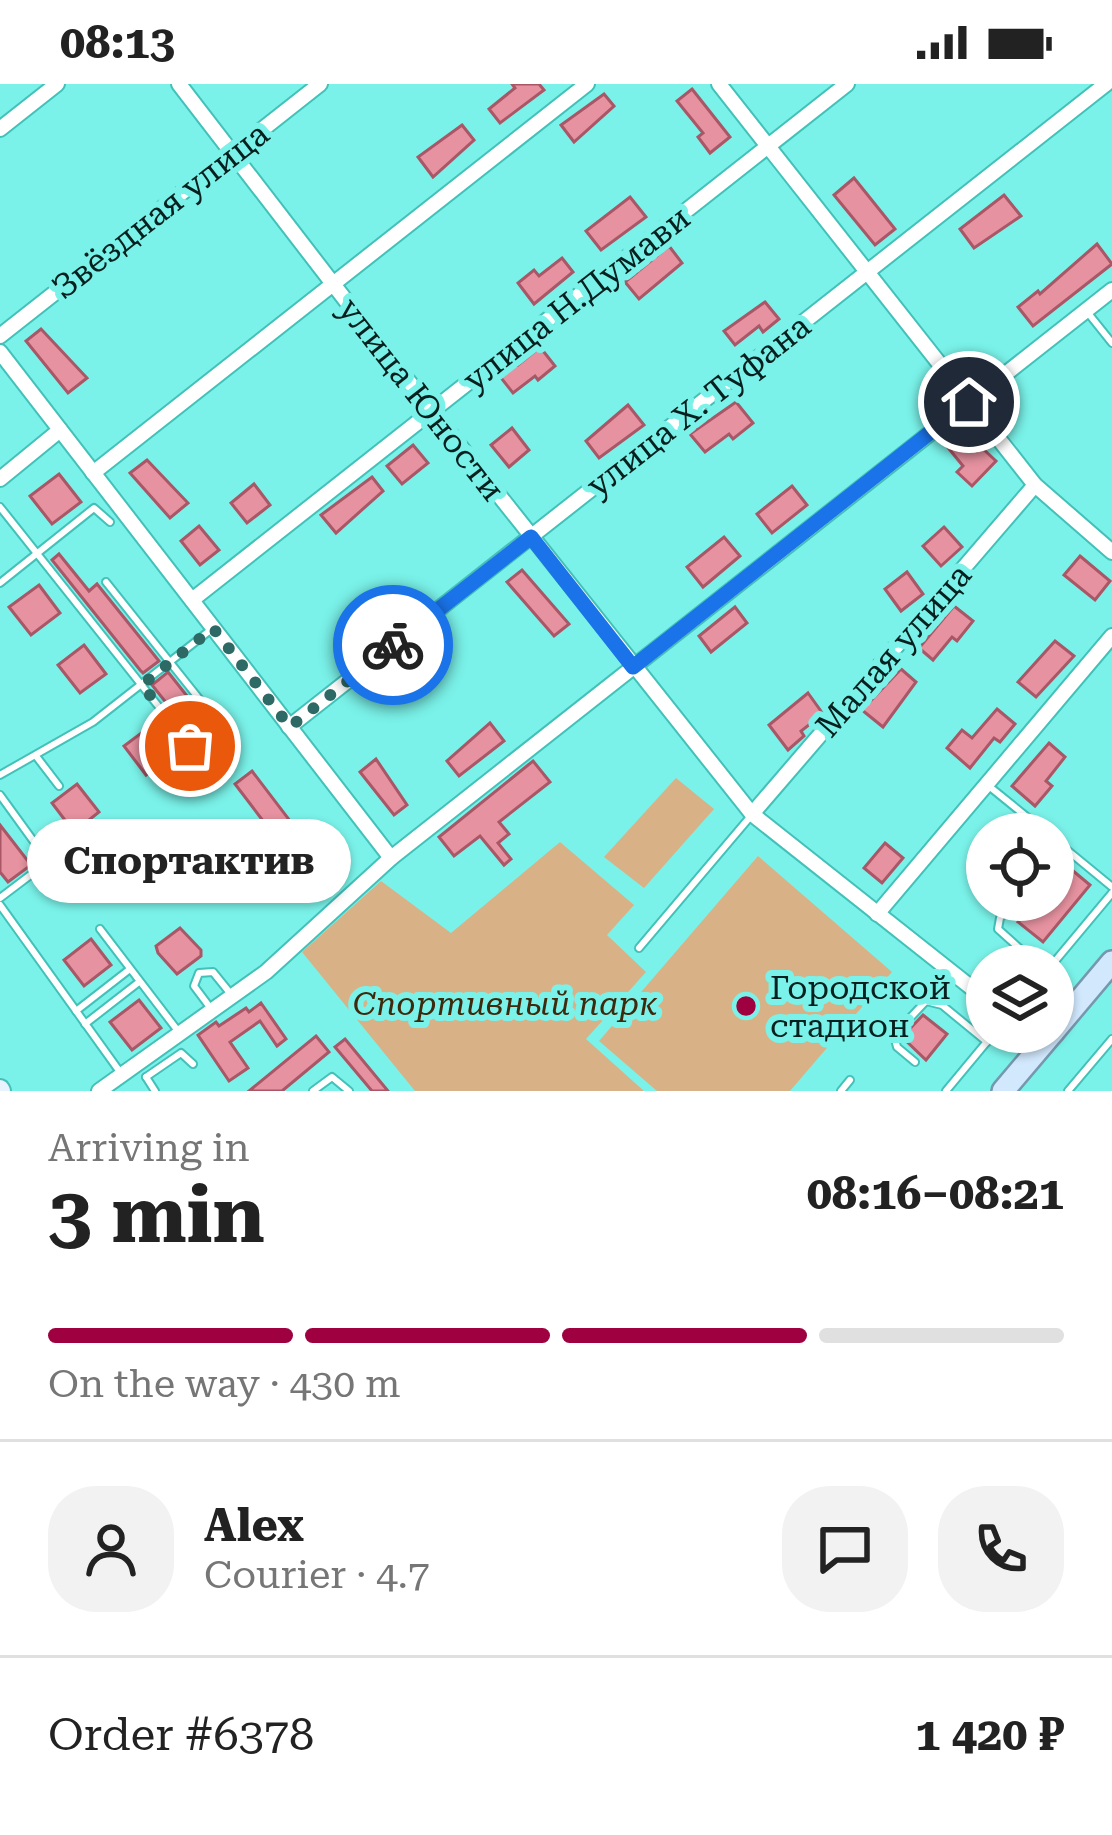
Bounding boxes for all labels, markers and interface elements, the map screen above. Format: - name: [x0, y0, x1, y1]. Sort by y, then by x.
- text: 08:13: [60, 16, 175, 69]
- street label: Звёздная улица: [44, 114, 276, 307]
- street label: улица Н.Думави: [455, 198, 697, 399]
- street label: улица Юности: [330, 290, 513, 508]
- street label: улица Х. Туфана: [579, 306, 818, 505]
- pin: [918, 351, 1020, 453]
- icon: home: [936, 369, 1002, 435]
- street label: Малая улица: [808, 556, 979, 745]
- courier: [333, 585, 453, 705]
- icon: bike: [360, 612, 426, 678]
- pin: [139, 695, 241, 797]
- icon: bag: [157, 713, 223, 779]
- map controls: [966, 813, 1074, 1053]
- button: locate: [966, 813, 1074, 921]
- callout: Спортактив: [28, 818, 352, 902]
- text: Спортактив: [63, 838, 315, 884]
- button: layers: [966, 945, 1074, 1053]
- place label: Городской стадион: [770, 968, 951, 1045]
- park label: Спортивный парк: [353, 984, 658, 1023]
- marker: Городской стадион: [733, 993, 759, 1019]
- text: Arriving in: [48, 1125, 250, 1171]
- text: 08:16–08:21: [807, 1167, 1064, 1220]
- text: 3 min: [48, 1170, 265, 1261]
- text: On the way · 430 m: [48, 1361, 400, 1407]
- button: person: [48, 1486, 174, 1612]
- button: chat: [782, 1486, 908, 1612]
- button: phone: [938, 1486, 1064, 1612]
- text: Alex: [204, 1499, 304, 1552]
- text: Courier · 4.7: [204, 1552, 430, 1598]
- text: Order #6378: [48, 1708, 314, 1761]
- text: 1 420 ₽: [915, 1708, 1064, 1761]

